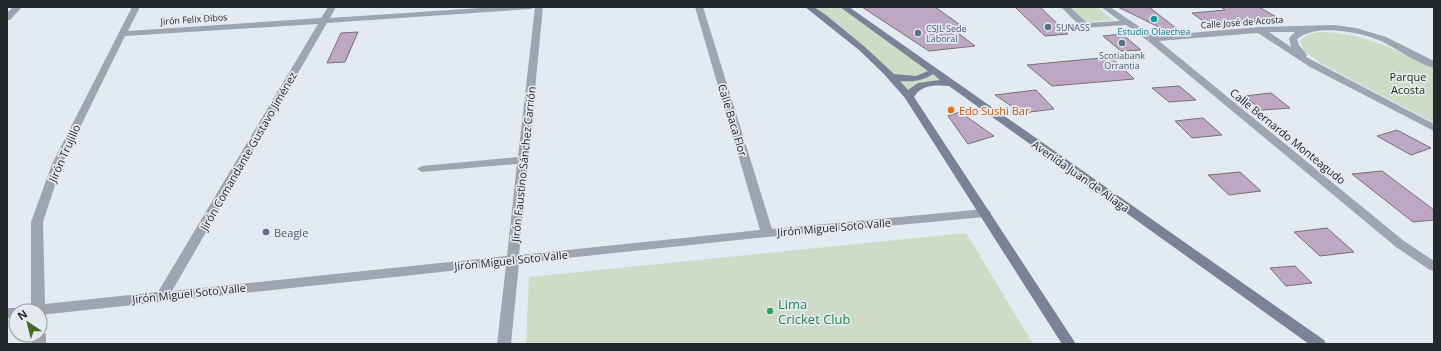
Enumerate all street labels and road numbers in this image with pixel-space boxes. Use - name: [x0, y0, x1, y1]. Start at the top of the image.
- street label: Jirón Felix Dibos: [159, 10, 228, 28]
- street label: Calle José de Acosta: [1200, 13, 1284, 31]
- street label: Jirón Comandante Gustavo Jiménez: [196, 69, 300, 234]
- street label: Calle Baca Flor: [715, 82, 751, 158]
- street label: Jirón Faustino Sánchez Carrión: [507, 85, 539, 244]
- street label: Calle Bernardo Monteagudo: [1227, 85, 1349, 188]
- street label: Jirón Trujillo: [44, 122, 84, 185]
- street label: Avenida Juan de Aliaga: [1029, 137, 1133, 215]
- street label: Jirón Miguel Soto Valle: [776, 215, 891, 240]
- street label: Jirón Miguel Soto Valle: [452, 247, 569, 274]
- street label: Jirón Miguel Soto Valle: [130, 280, 247, 307]

